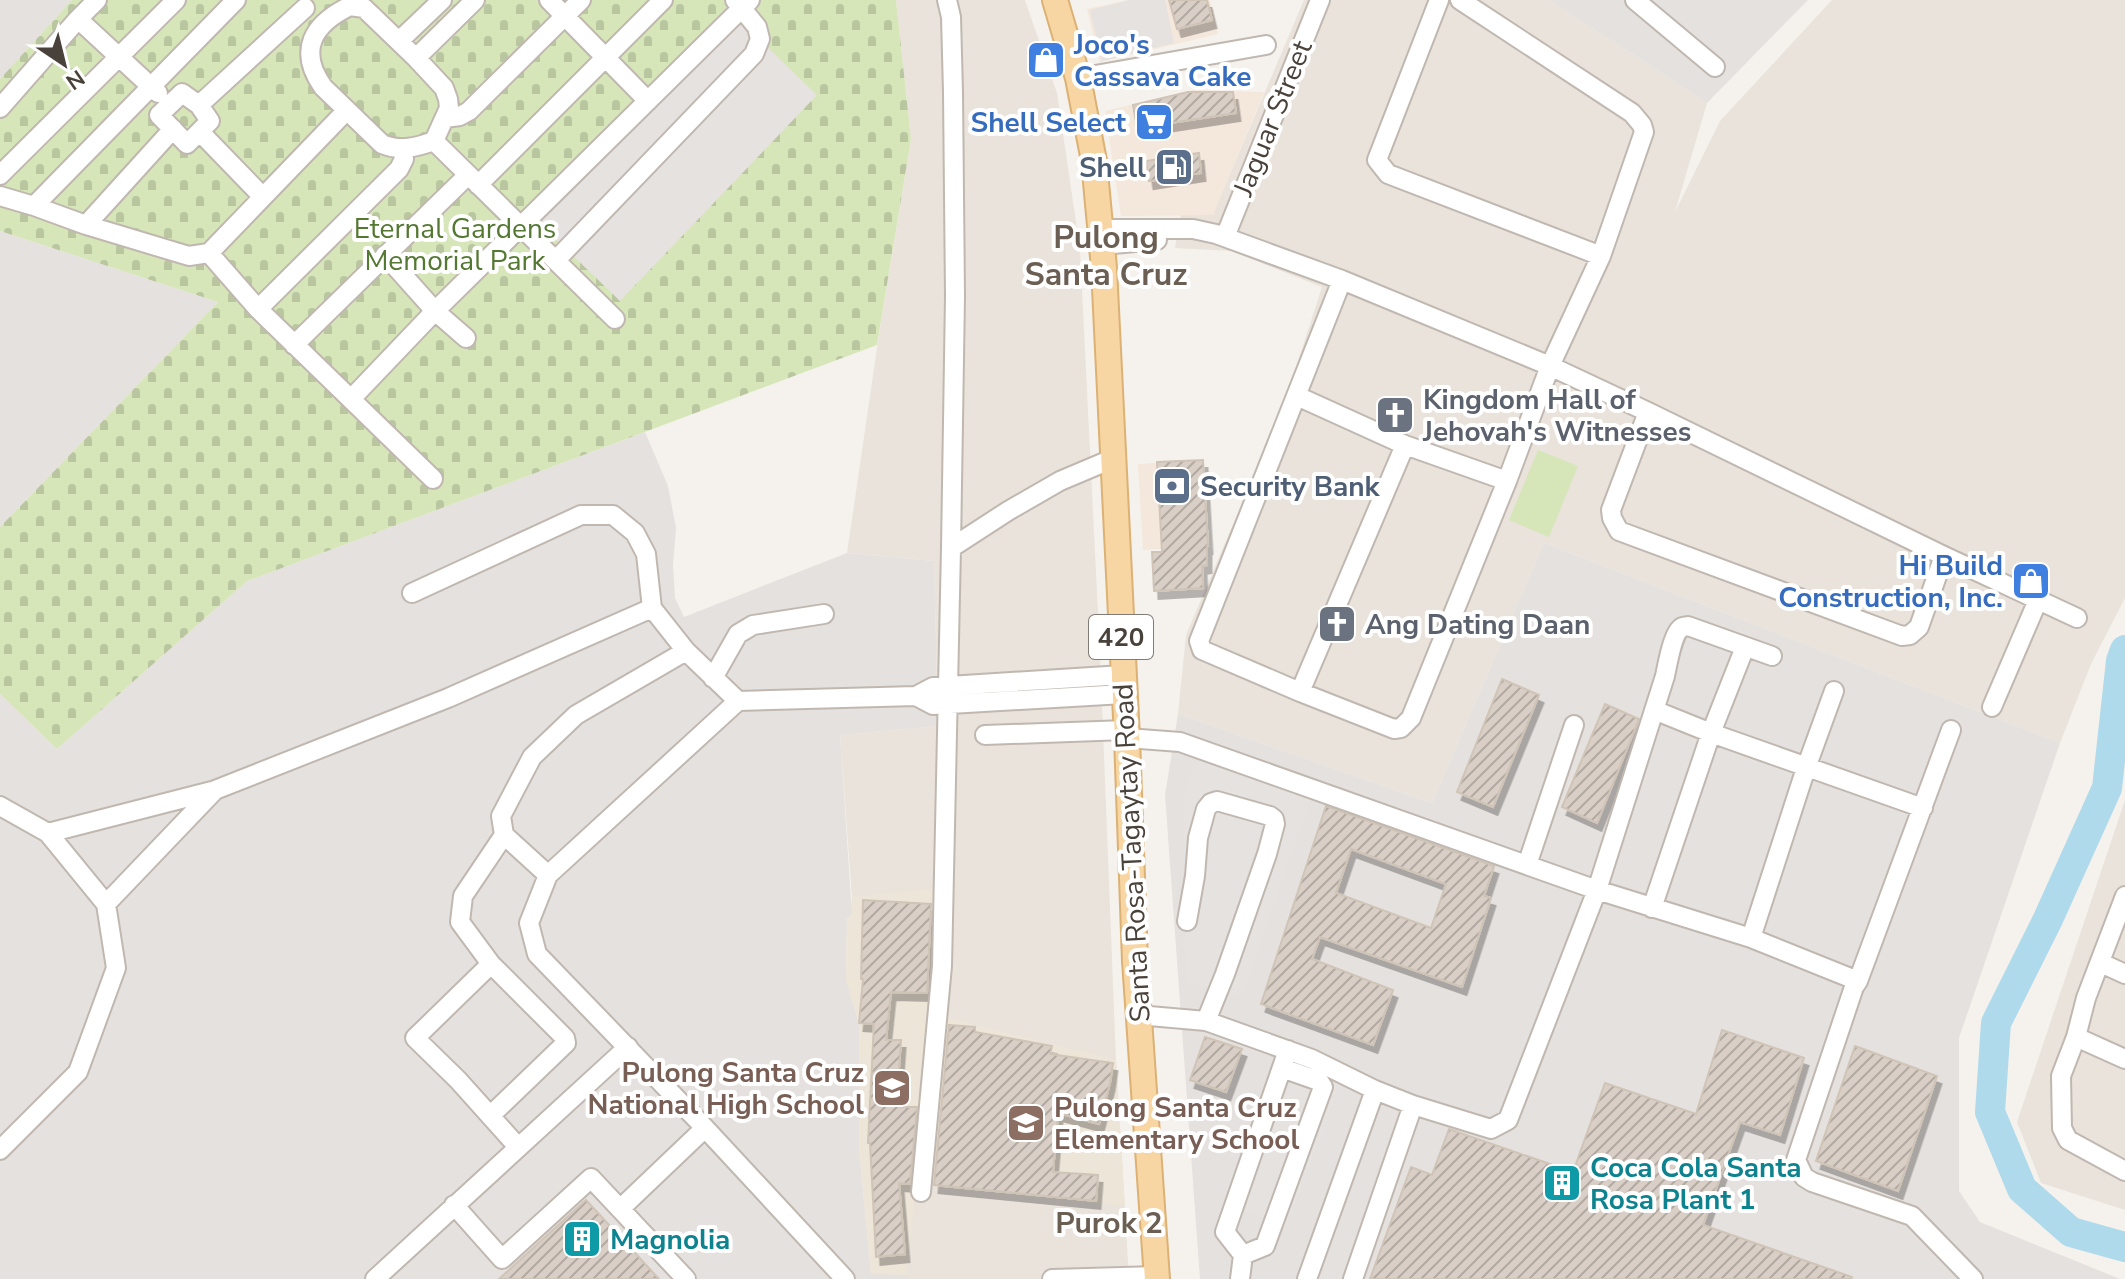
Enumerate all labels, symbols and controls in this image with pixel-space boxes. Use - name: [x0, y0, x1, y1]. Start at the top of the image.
- north arrow: [24, 24, 104, 104]
- place label: Joco's Cassava Cake: [1073, 26, 1251, 96]
- street label: Jaguar Street: [1224, 35, 1321, 203]
- shop icon: Joco's Cassava Cake: [1025, 39, 1067, 81]
- text: N: [60, 63, 90, 97]
- supermarket icon: Shell Select: [1133, 101, 1175, 143]
- place label: Shell Select: [971, 104, 1126, 142]
- fuel station icon: Shell: [1153, 146, 1195, 188]
- place label: Shell: [1079, 149, 1146, 187]
- park label: Eternal Gardens Memorial Park: [354, 210, 556, 280]
- district label: Pulong Santa Cruz: [1025, 216, 1187, 296]
- place label: Kingdom Hall of Jehovah's Witnesses: [1422, 381, 1691, 451]
- church icon: Kingdom Hall of Jehovah's Witnesses: [1374, 394, 1416, 436]
- bank icon: Security Bank: [1151, 465, 1193, 507]
- place label: Security Bank: [1200, 468, 1381, 506]
- place label: Hi Build Construction, Inc.: [1778, 547, 2003, 617]
- shop icon: Hi Build Construction, Inc.: [2010, 560, 2052, 602]
- church icon: Ang Dating Daan: [1316, 603, 1358, 645]
- place label: Ang Dating Daan: [1365, 606, 1590, 644]
- road number: 420: [1089, 615, 1153, 659]
- street label: Santa Rosa-Tagaytay Road: [1104, 683, 1160, 1023]
- place label: Pulong Santa Cruz National High School: [587, 1054, 864, 1124]
- school or university icon: Pulong Santa Cruz National High School: [871, 1067, 913, 1109]
- place label: Pulong Santa Cruz Elementary School: [1054, 1089, 1299, 1159]
- school or university icon: Pulong Santa Cruz Elementary School: [1005, 1102, 1047, 1144]
- place label: Coca Cola Santa Rosa Plant 1: [1590, 1149, 1802, 1219]
- building icon: Coca Cola Santa Rosa Plant 1: [1541, 1162, 1583, 1204]
- district label: Purok 2: [1055, 1203, 1163, 1244]
- building icon: Magnolia: [561, 1218, 603, 1260]
- place label: Magnolia: [610, 1221, 730, 1259]

